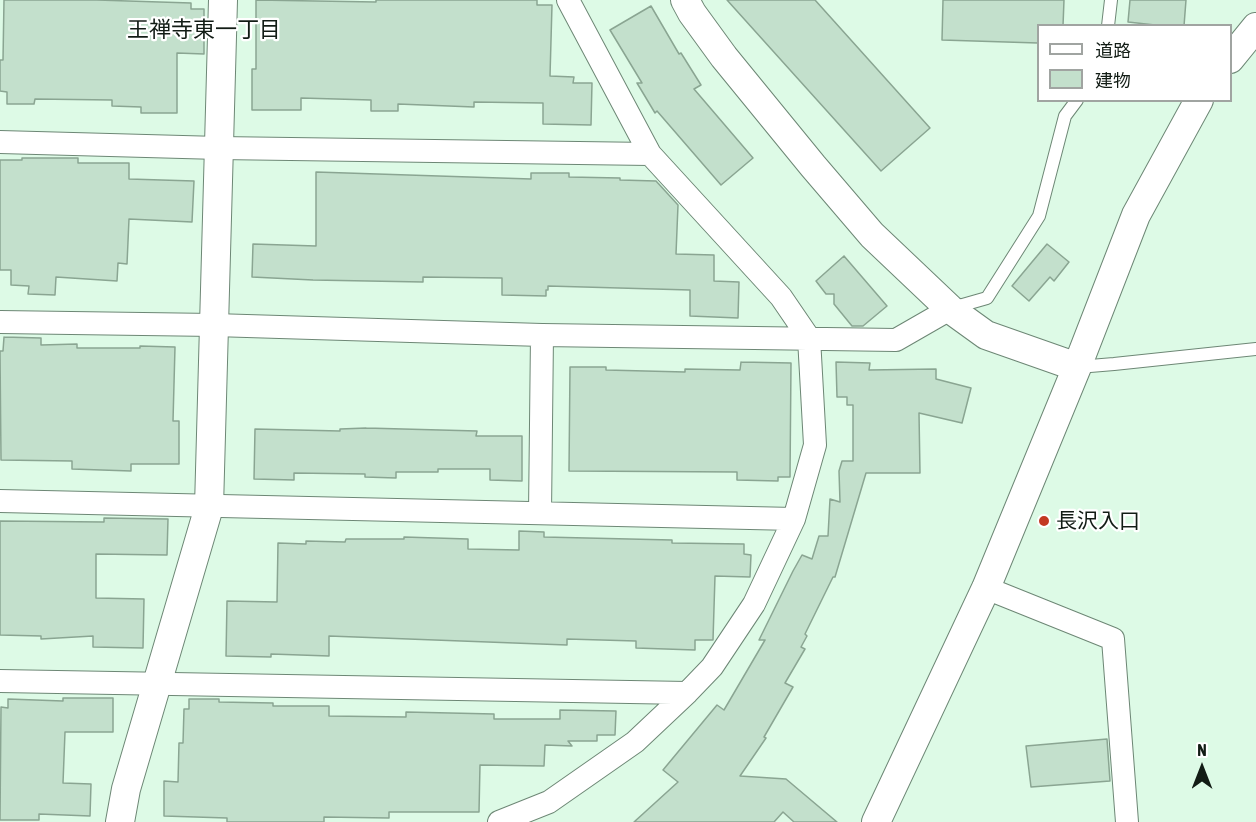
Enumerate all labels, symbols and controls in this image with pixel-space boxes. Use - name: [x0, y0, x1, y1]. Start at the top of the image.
- district label: 王禅寺東一丁目: [127, 17, 281, 43]
- legend: [1037, 24, 1232, 102]
- text: 道路: [1095, 40, 1131, 61]
- text: 建物: [1095, 70, 1131, 91]
- place label: 長沢入口: [1056, 508, 1140, 534]
- marker: 長沢入口: [1037, 514, 1051, 528]
- north arrow: [1172, 738, 1232, 798]
- text: N: [1197, 741, 1207, 759]

